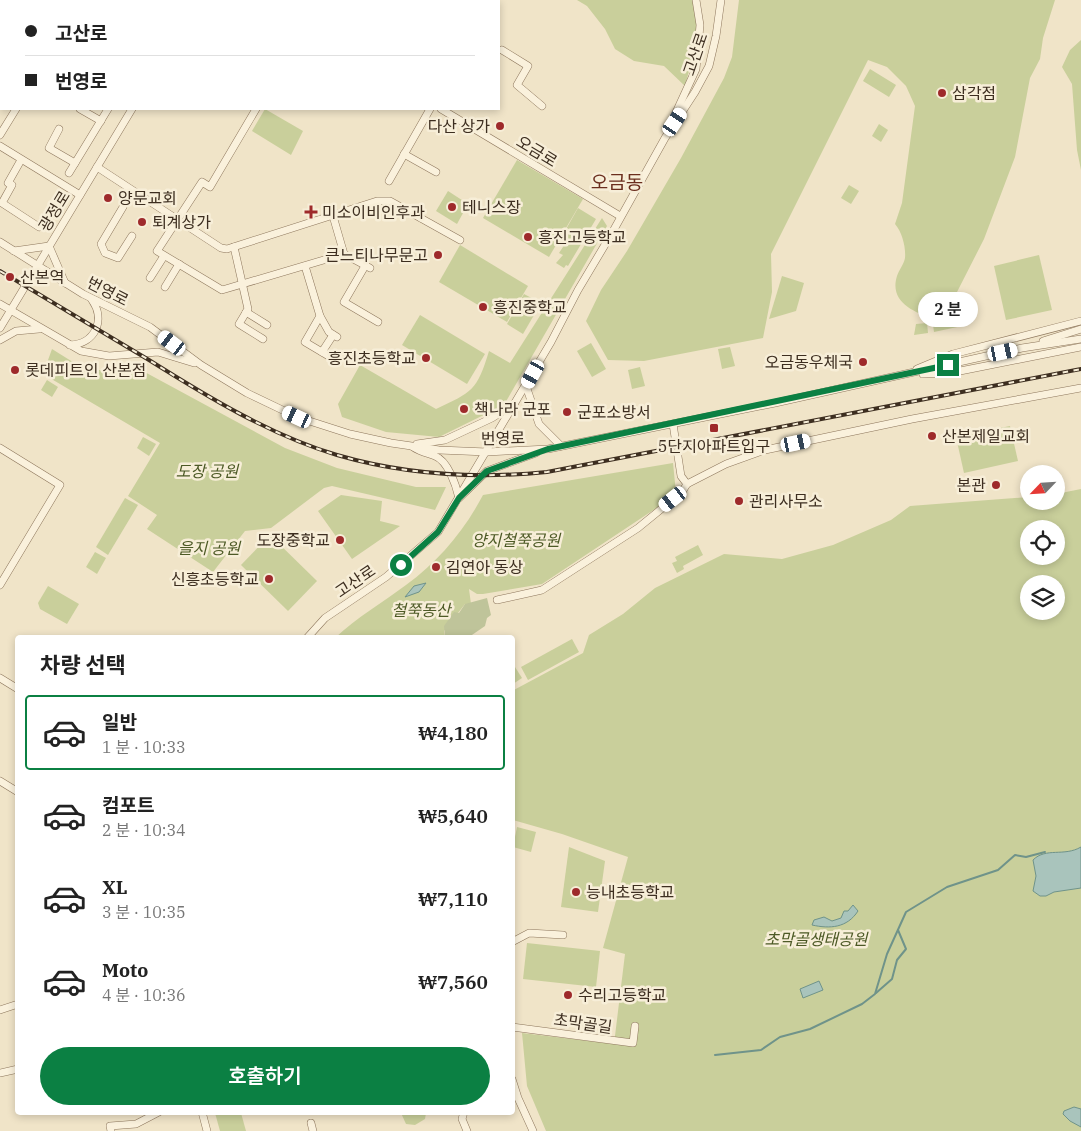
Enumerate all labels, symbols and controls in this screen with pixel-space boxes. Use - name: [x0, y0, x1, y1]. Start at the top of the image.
- text: 고산로: [55, 21, 107, 45]
- street label: 고산로: [678, 30, 712, 78]
- text: 번영로: [55, 69, 107, 93]
- place label: 삼각점: [952, 83, 996, 103]
- marker: 삼각점: [936, 87, 948, 99]
- car: [660, 105, 689, 139]
- place label: 다산 상가: [427, 116, 490, 136]
- marker: 다산 상가: [494, 120, 506, 132]
- street label: 오금로: [513, 131, 561, 171]
- district label: 오금동: [591, 170, 643, 194]
- street label: 광정로: [34, 187, 74, 235]
- place label: 양문교회: [118, 188, 177, 208]
- marker: 양문교회: [102, 192, 114, 204]
- place label: 테니스장: [462, 197, 521, 217]
- marker: 테니스장: [446, 201, 458, 213]
- place label: 미소이비인후과: [322, 202, 425, 222]
- marker: 미소이비인후과: [304, 205, 318, 219]
- place label: 퇴계상가: [152, 212, 211, 232]
- marker: 퇴계상가: [136, 216, 148, 228]
- place label: 흥진고등학교: [538, 227, 626, 247]
- marker: 흥진고등학교: [522, 231, 534, 243]
- place label: 큰느티나무문고: [325, 245, 428, 265]
- marker: 큰느티나무문고: [432, 249, 444, 261]
- place label: 산본역: [20, 267, 64, 287]
- marker: 산본역: [4, 271, 16, 283]
- street label: 번영로: [84, 272, 132, 310]
- callout: 2 분: [918, 292, 978, 328]
- place label: 흥진중학교: [493, 297, 567, 317]
- text: 2 분: [934, 299, 962, 319]
- marker: 흥진중학교: [477, 301, 489, 313]
- car: [155, 328, 188, 358]
- car: [986, 342, 1019, 362]
- place label: 흥진초등학교: [328, 348, 416, 368]
- marker: 흥진초등학교: [420, 352, 432, 364]
- place label: 오금동우체국: [765, 352, 853, 372]
- route end: [937, 354, 959, 376]
- marker: 오금동우체국: [857, 356, 869, 368]
- car: [519, 357, 546, 391]
- place label: 롯데피트인 산본점: [25, 360, 146, 380]
- marker: 롯데피트인 산본점: [9, 364, 21, 376]
- place label: 책나라 군포: [474, 399, 551, 419]
- place label: 군포소방서: [577, 402, 651, 422]
- marker: 책나라 군포: [458, 403, 470, 415]
- car: [280, 404, 313, 430]
- marker: 군포소방서: [561, 406, 573, 418]
- marker: 5단지아파트입구: [708, 422, 720, 434]
- place label: 산본제일교회: [942, 426, 1030, 446]
- street label: 번영로: [481, 428, 526, 448]
- marker: 산본제일교회: [926, 430, 938, 442]
- car: [779, 433, 812, 453]
- place label: 5단지아파트입구: [658, 436, 770, 456]
- park label: 도장 공원: [176, 461, 239, 481]
- north arrow: [1020, 465, 1065, 510]
- map controls: [1020, 465, 1065, 620]
- place label: 본관: [957, 475, 986, 495]
- marker: 본관: [990, 479, 1002, 491]
- car: [656, 484, 689, 514]
- place label: 관리사무소: [749, 491, 823, 511]
- marker: 관리사무소: [733, 495, 745, 507]
- button: locate: [1020, 520, 1065, 565]
- place label: 도장중학교: [256, 530, 330, 550]
- park label: 양지철쭉공원: [472, 530, 561, 550]
- marker: 도장중학교: [334, 534, 346, 546]
- park label: 을지 공원: [178, 538, 241, 558]
- route start: [390, 554, 412, 576]
- place label: 김연아 동상: [446, 557, 524, 577]
- street label: 고산로: [331, 560, 379, 602]
- marker: 김연아 동상: [430, 561, 442, 573]
- place label: 신흥초등학교: [171, 569, 259, 589]
- marker: 신흥초등학교: [263, 573, 275, 585]
- button: layers: [1020, 575, 1065, 620]
- park label: 철쭉동산: [392, 600, 453, 620]
- text: 차량 선택: [40, 650, 126, 679]
- icon: car: [42, 710, 87, 755]
- text: 일반: [102, 710, 137, 734]
- text: ₩4,180: [418, 721, 488, 745]
- text: 1 분 · 10:33: [102, 737, 186, 757]
- icon: car: [42, 793, 87, 838]
- text: 컴포트: [102, 793, 154, 817]
- text: ₩5,640: [418, 804, 488, 828]
- text: 2 분 · 10:34: [102, 820, 186, 840]
- text: XL: [102, 875, 128, 899]
- icon: car: [42, 876, 87, 921]
- place label: 능내초등학교: [586, 882, 674, 902]
- marker: 능내초등학교: [570, 886, 582, 898]
- text: ₩7,110: [418, 887, 488, 911]
- text: 3 분 · 10:35: [102, 902, 186, 922]
- park label: 초막골생태공원: [764, 929, 869, 949]
- text: Moto: [102, 958, 148, 982]
- icon: car: [42, 959, 87, 1004]
- text: ₩7,560: [418, 970, 488, 994]
- text: 4 분 · 10:36: [102, 985, 186, 1005]
- place label: 수리고등학교: [578, 985, 666, 1005]
- marker: 수리고등학교: [562, 989, 574, 1001]
- street label: 초막골길: [552, 1009, 614, 1037]
- button: 호출하기: [40, 1047, 490, 1105]

